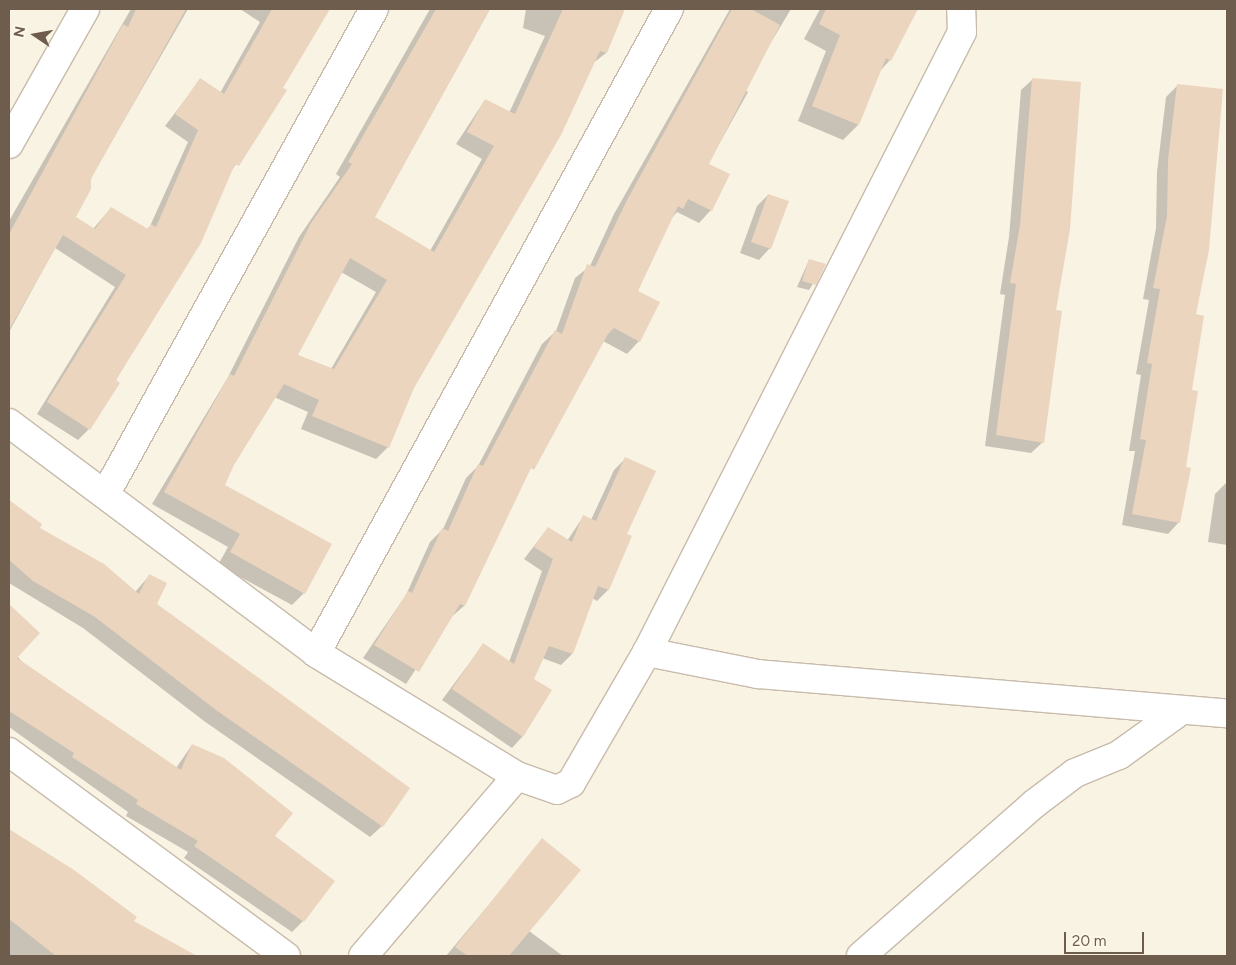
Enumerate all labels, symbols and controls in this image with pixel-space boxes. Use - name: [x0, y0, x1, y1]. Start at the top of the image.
- north arrow: [10, 10, 60, 60]
- text: N: [10, 25, 29, 39]
- scale bar: [1066, 922, 1146, 954]
- text: 20 m: [1072, 932, 1106, 950]

